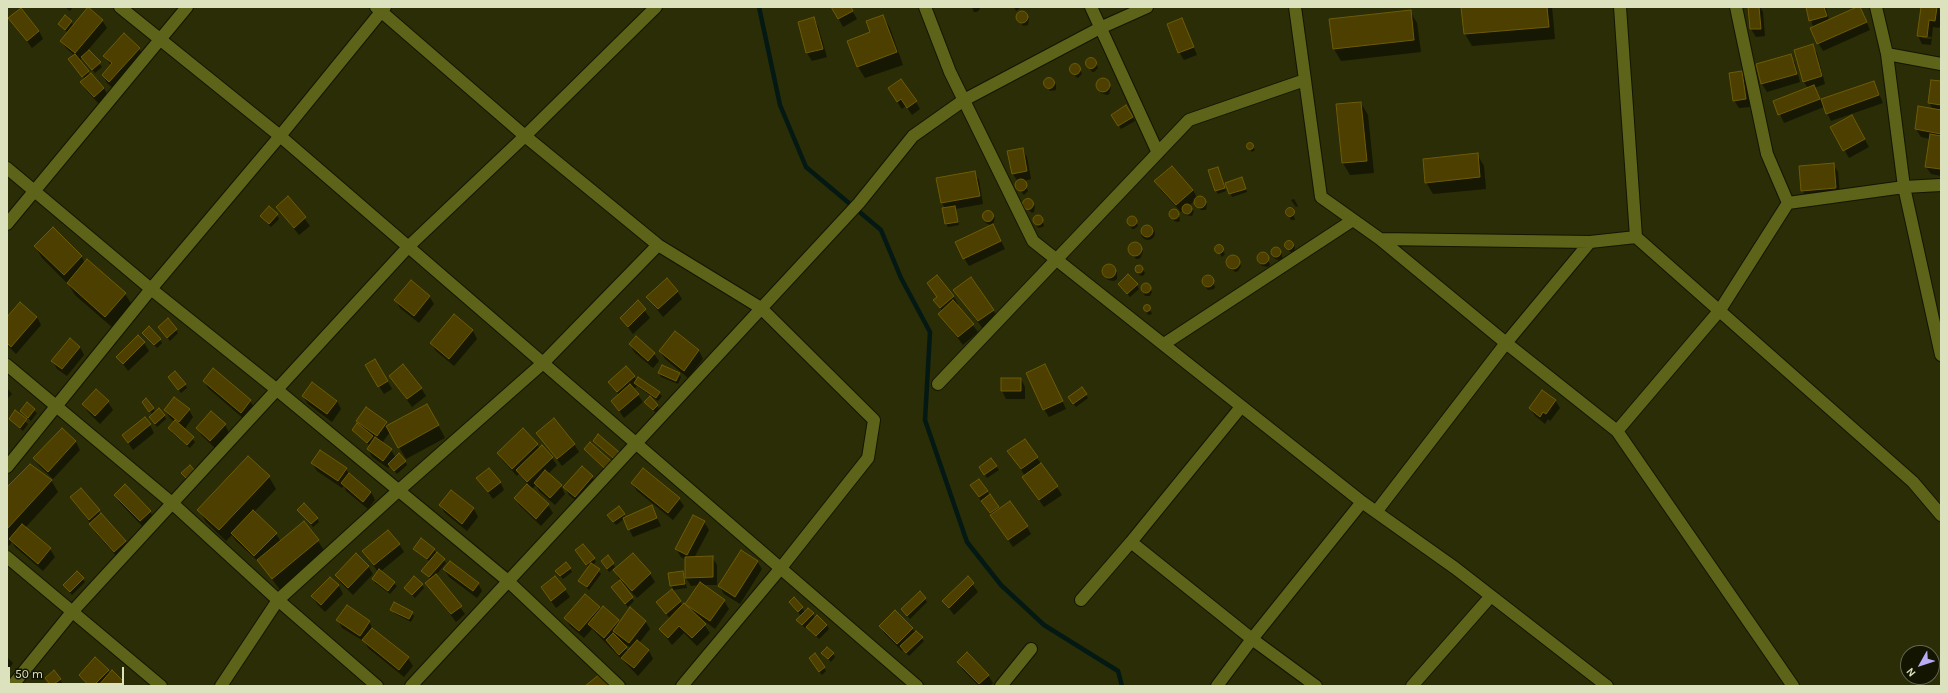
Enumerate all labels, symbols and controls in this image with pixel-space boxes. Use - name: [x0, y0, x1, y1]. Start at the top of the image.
- north arrow: [1900, 645, 1940, 685]
- scale bar: [10, 659, 126, 685]
- text: N: [1904, 665, 1919, 679]
- text: 50 m: [15, 667, 43, 681]

